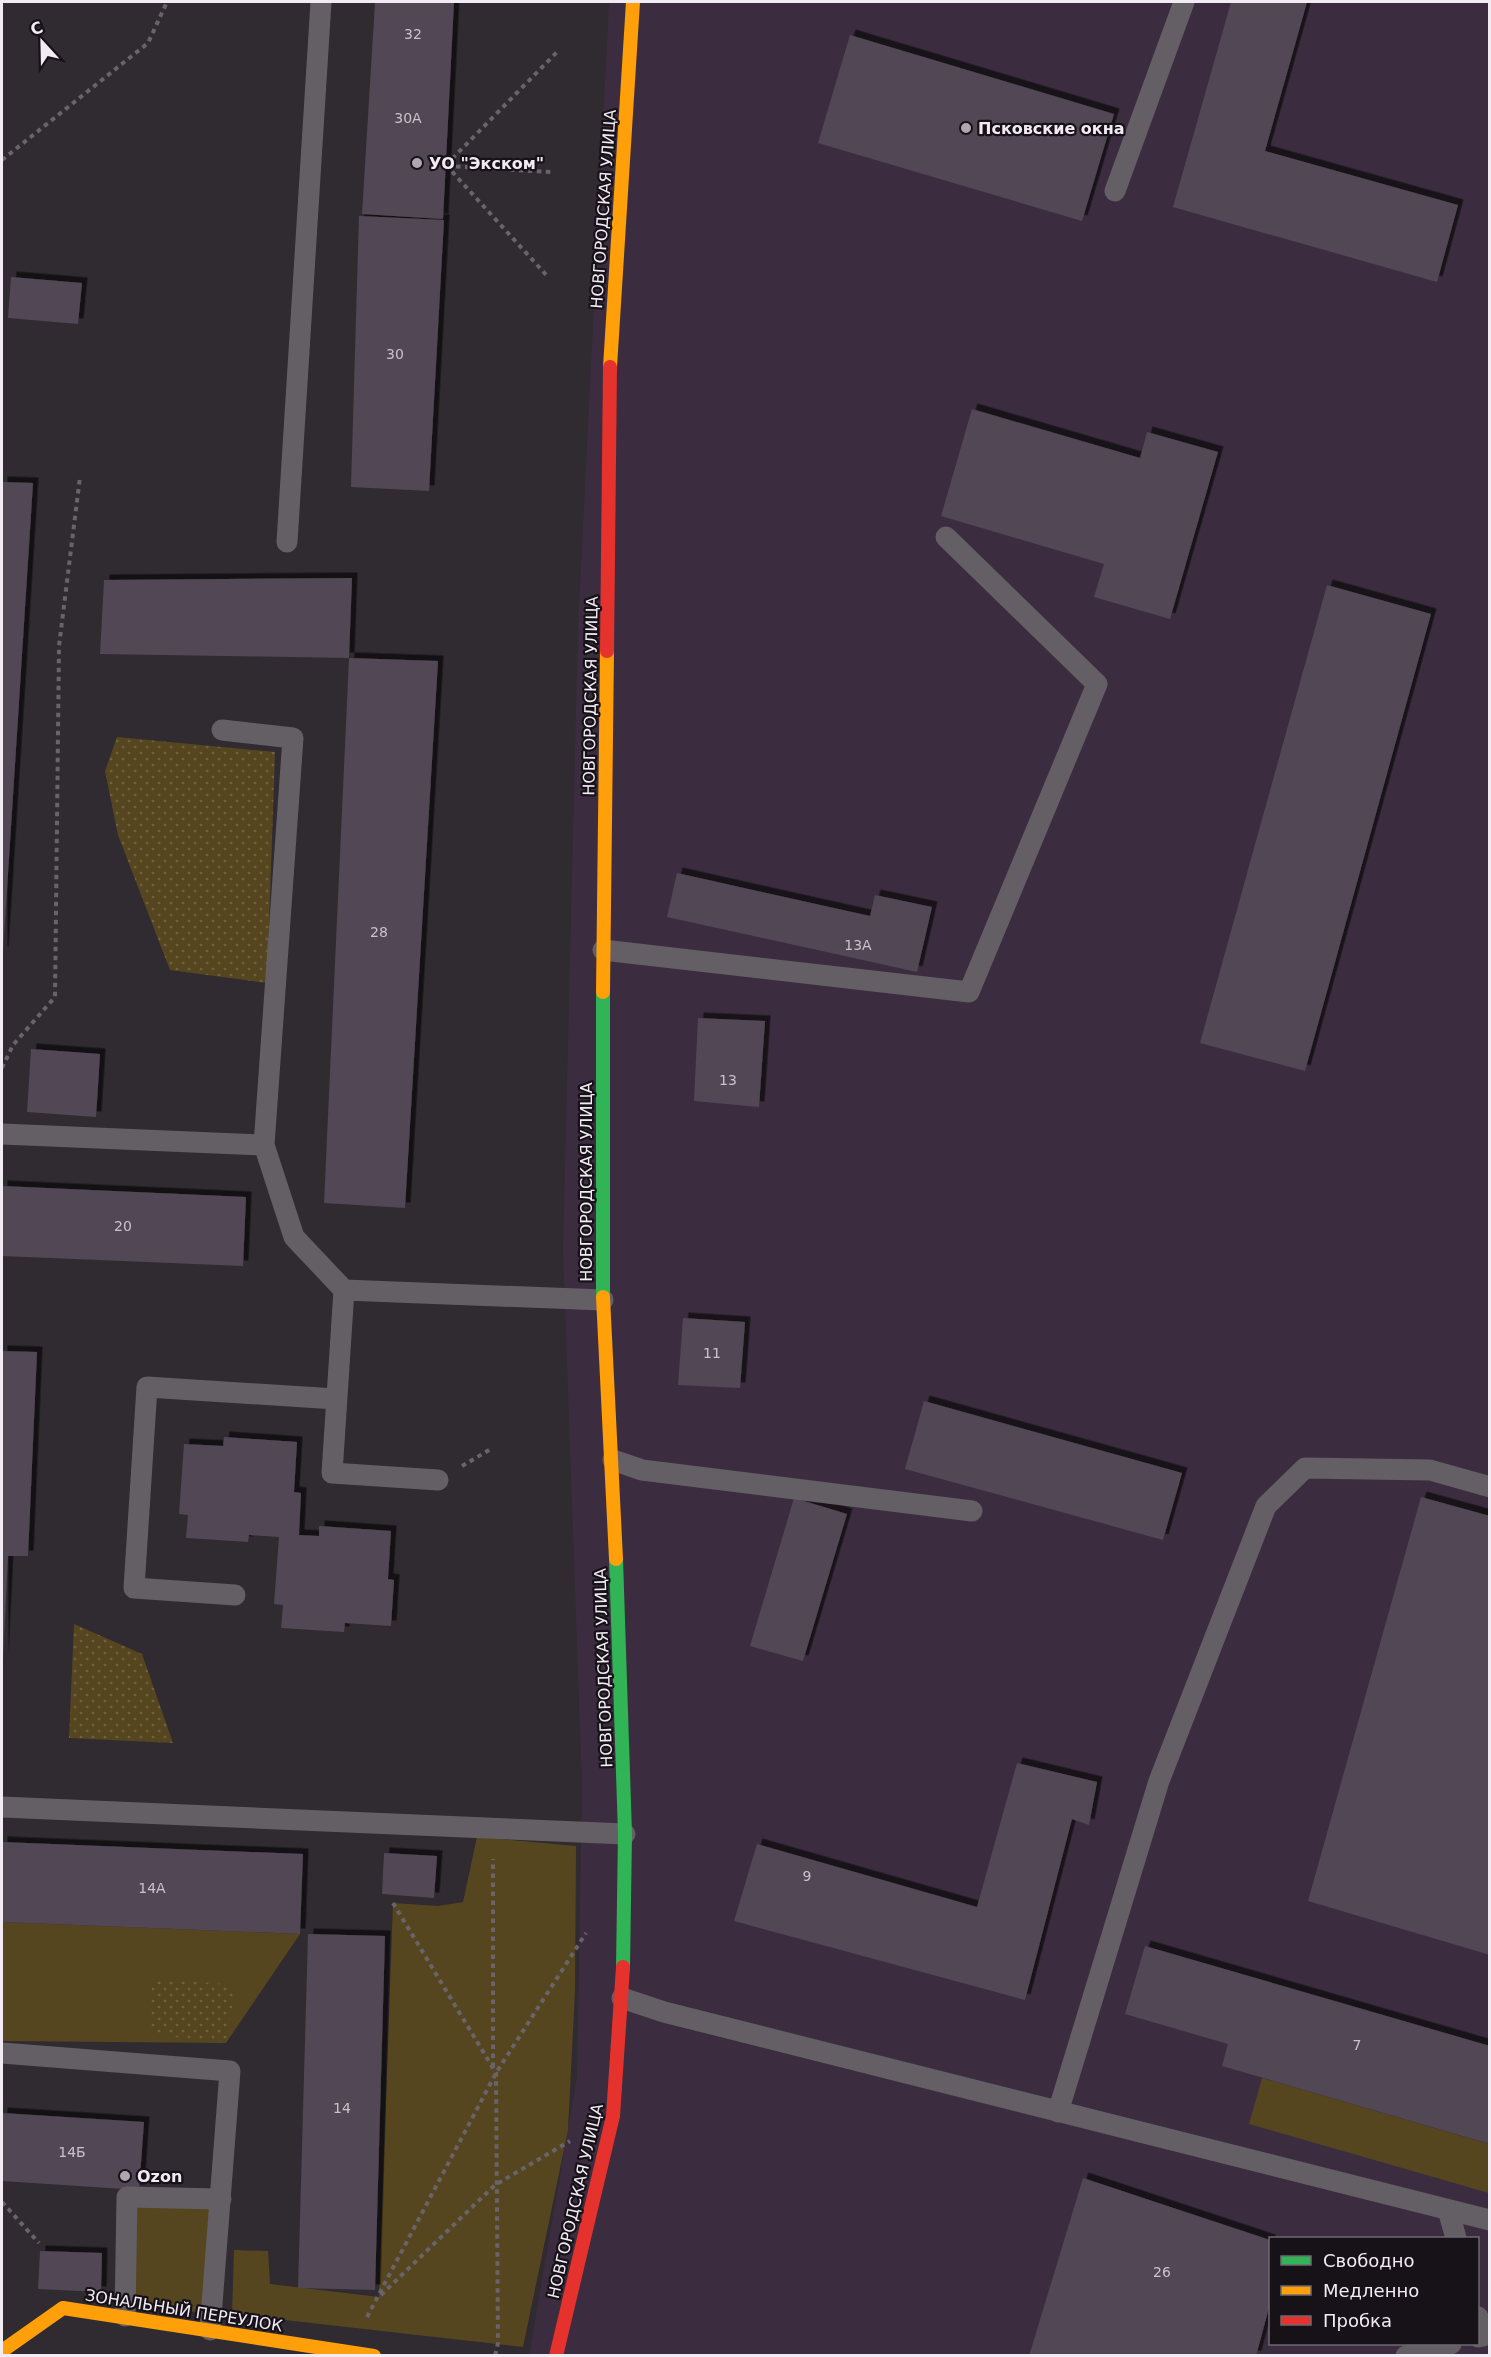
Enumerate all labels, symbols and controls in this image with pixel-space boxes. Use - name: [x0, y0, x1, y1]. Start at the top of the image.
- north arrow: [12, 12, 72, 72]
- text: С: [28, 18, 46, 40]
- house number: 32: [404, 26, 422, 42]
- street label: НОВГОРОДСКАЯ УЛИЦА: [587, 109, 620, 309]
- house number: 30А: [394, 110, 422, 126]
- place label: Псковские окна: [978, 119, 1125, 138]
- marker: Псковские окна: [959, 121, 973, 135]
- place label: УО "Экском": [429, 154, 544, 173]
- marker: УО "Экском": [410, 156, 424, 170]
- house number: 30: [386, 346, 404, 362]
- street label: НОВГОРОДСКАЯ УЛИЦА: [579, 596, 602, 796]
- house number: 28: [370, 924, 388, 940]
- house number: 13А: [844, 937, 872, 953]
- house number: 13: [719, 1072, 737, 1088]
- street label: НОВГОРОДСКАЯ УЛИЦА: [577, 1082, 596, 1282]
- house number: 20: [114, 1218, 132, 1234]
- house number: 11: [703, 1345, 721, 1361]
- street label: НОВГОРОДСКАЯ УЛИЦА: [591, 1568, 616, 1768]
- house number: 9: [803, 1868, 811, 1884]
- house number: 14А: [138, 1880, 166, 1896]
- house number: 7: [1353, 2037, 1361, 2053]
- house number: 14: [333, 2100, 351, 2116]
- street label: НОВГОРОДСКАЯ УЛИЦА: [544, 2102, 607, 2300]
- house number: 14Б: [58, 2144, 86, 2160]
- place label: Ozon: [137, 2167, 182, 2186]
- marker: Ozon: [118, 2169, 132, 2183]
- legend: [1269, 2237, 1479, 2345]
- text: Свободно: [1323, 2250, 1415, 2271]
- house number: 26: [1153, 2264, 1171, 2280]
- text: Медленно: [1323, 2280, 1419, 2301]
- street label: ЗОНАЛЬНЫЙ ПЕРЕУЛОК: [84, 2285, 285, 2336]
- text: Пробка: [1323, 2310, 1392, 2331]

